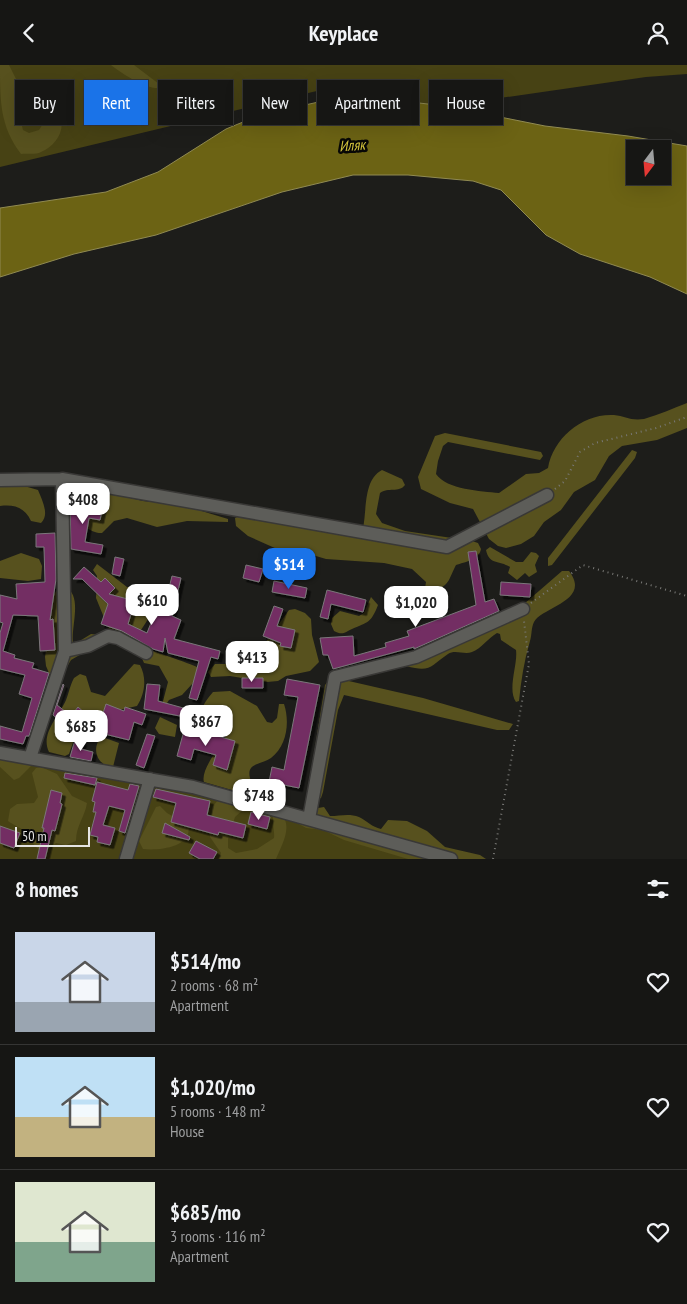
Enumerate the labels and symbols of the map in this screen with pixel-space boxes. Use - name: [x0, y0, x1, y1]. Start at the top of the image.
- water label: Иляк: [338, 134, 368, 155]
- north arrow: [626, 140, 671, 185]
- pin: $408: [53, 483, 113, 525]
- pin: $514: [259, 547, 319, 590]
- pin: $610: [122, 583, 182, 626]
- pin: $1,020: [375, 585, 457, 628]
- pin: $413: [222, 641, 282, 683]
- pin: $867: [176, 705, 236, 747]
- pin: $685: [51, 709, 111, 752]
- pin: $748: [229, 779, 289, 821]
- scale bar: [15, 824, 90, 847]

